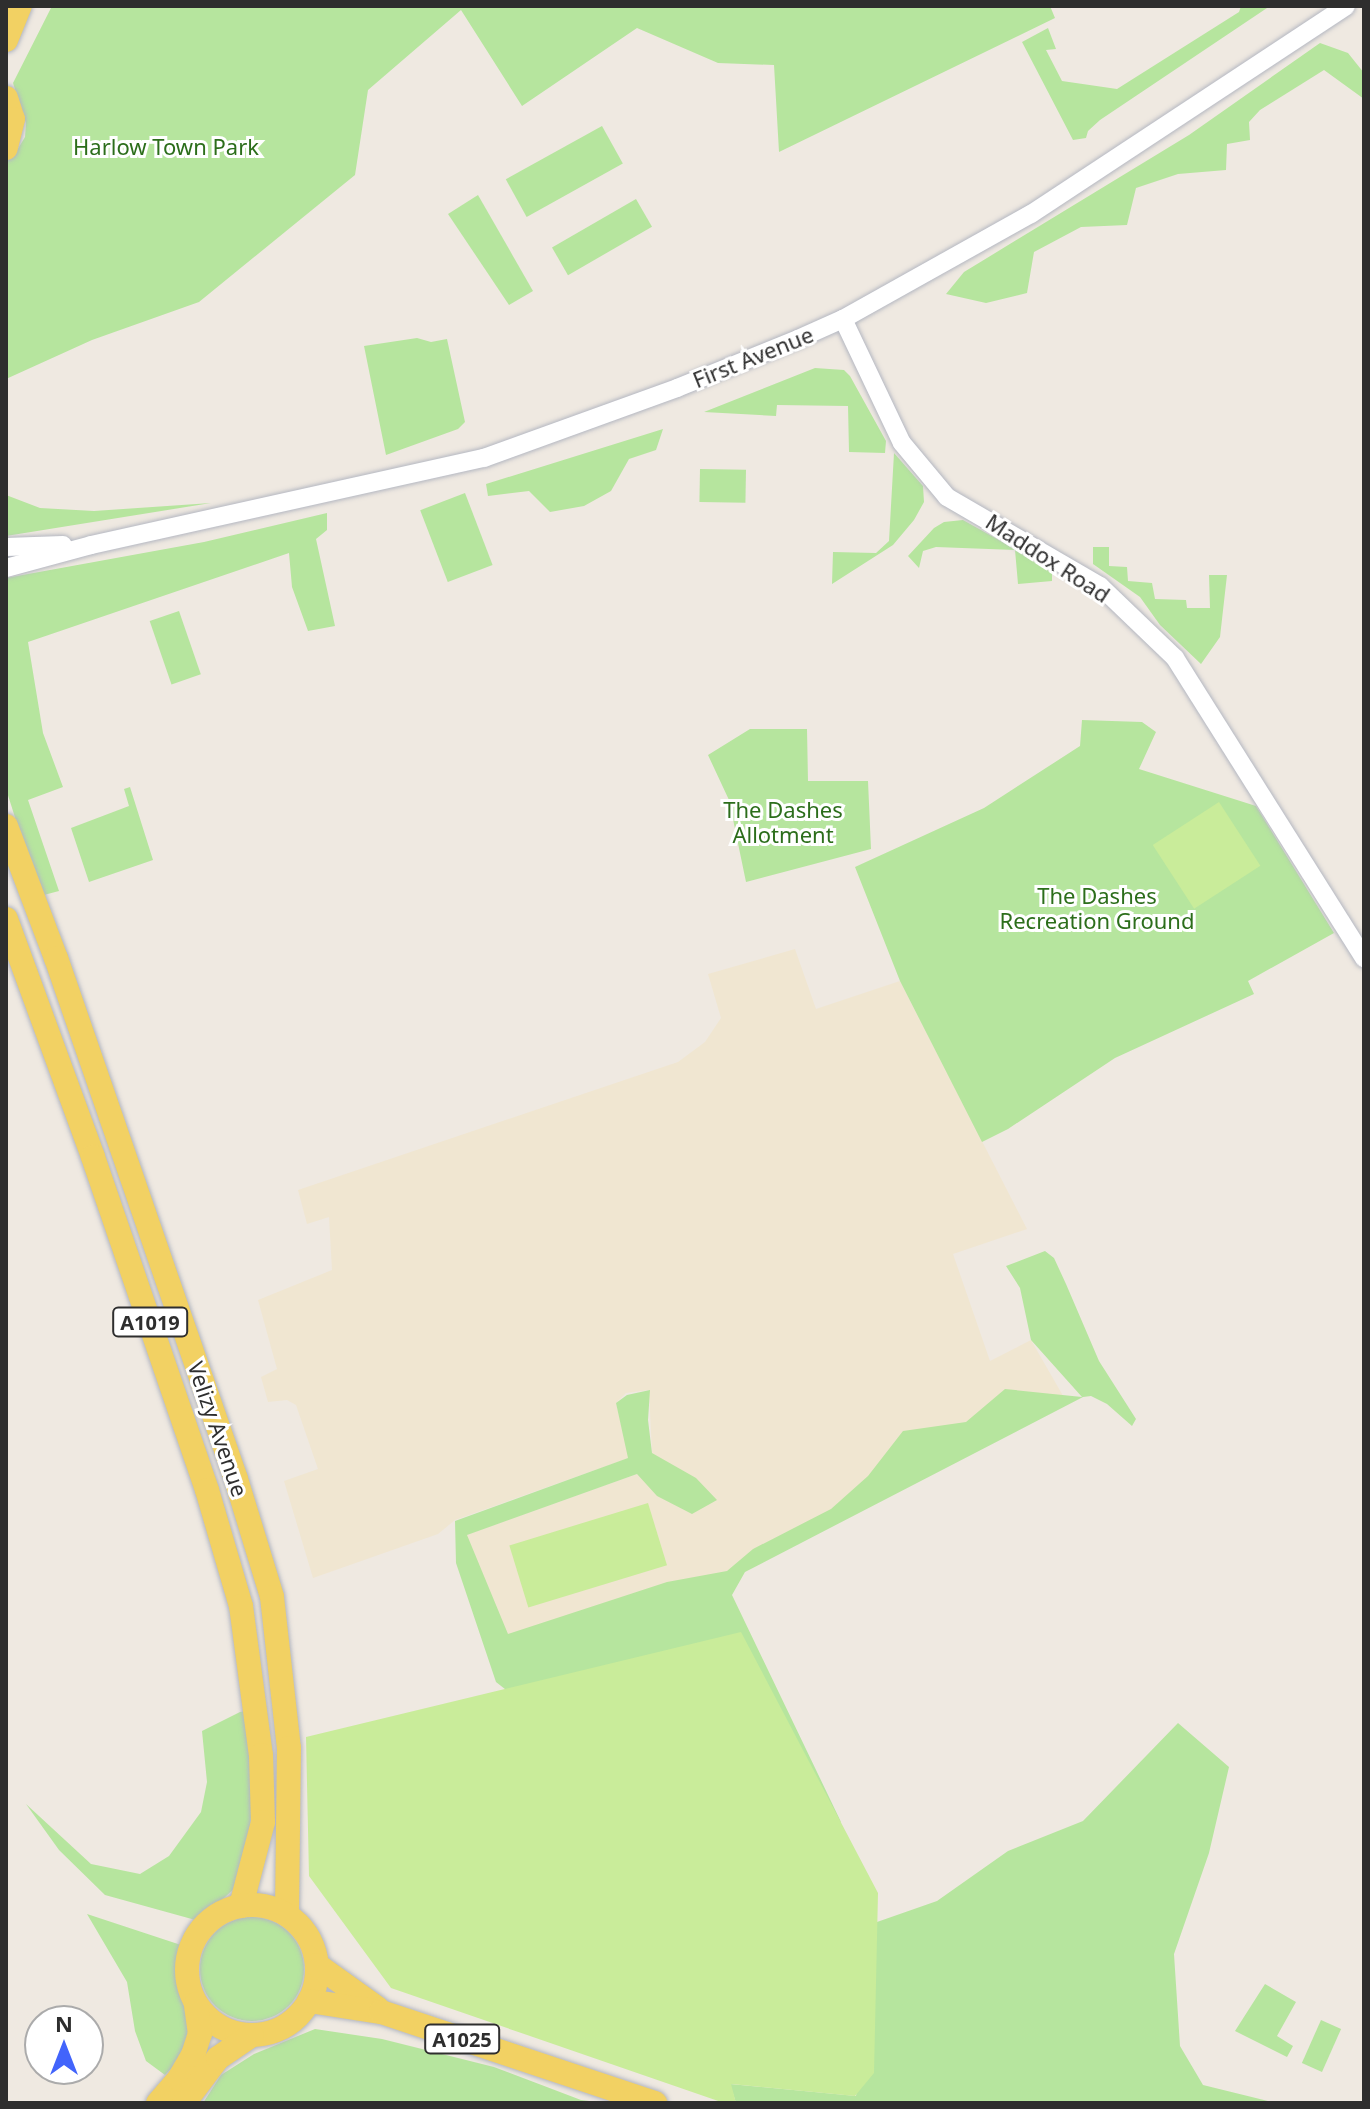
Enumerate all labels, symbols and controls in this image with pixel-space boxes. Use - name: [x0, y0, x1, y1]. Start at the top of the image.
- park label: Harlow Town Park: [73, 134, 259, 160]
- street label: First Avenue: [689, 321, 817, 393]
- street label: Maddox Road: [981, 508, 1115, 608]
- park label: The Dashes Allotment: [723, 796, 843, 848]
- park label: The Dashes Recreation Ground: [1000, 882, 1194, 934]
- road number: A1019: [112, 1306, 188, 1338]
- street label: Velizy Avenue: [183, 1358, 253, 1500]
- north arrow: [24, 2005, 104, 2085]
- text: N: [55, 2008, 73, 2038]
- road number: A1025: [424, 2023, 500, 2055]

